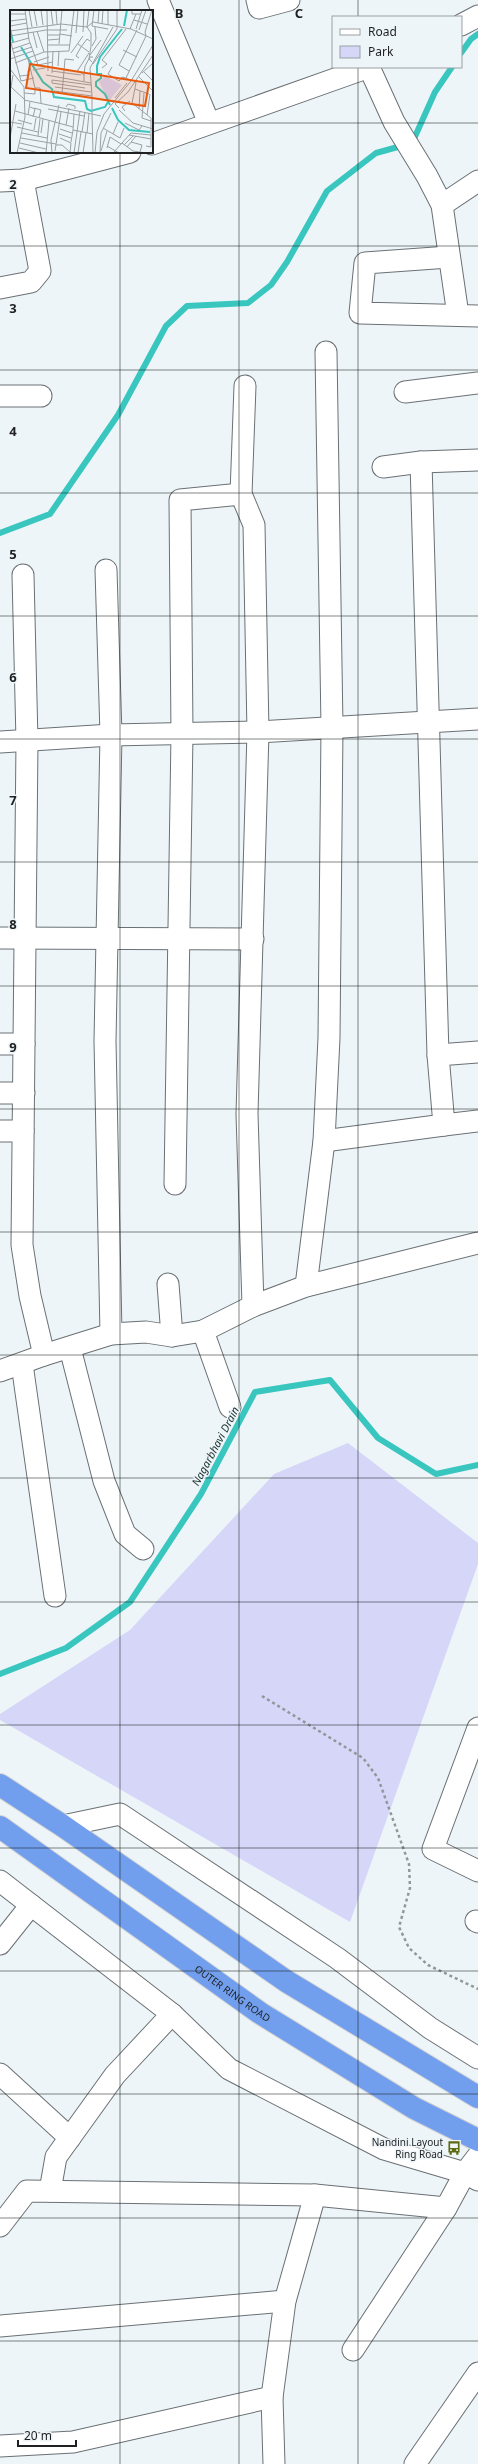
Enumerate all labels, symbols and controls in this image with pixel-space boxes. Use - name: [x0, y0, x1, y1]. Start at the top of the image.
- text: B: [175, 4, 183, 22]
- text: C: [295, 4, 303, 22]
- inset map: [10, 10, 153, 153]
- legend: [332, 16, 462, 68]
- text: Road: [368, 23, 397, 40]
- text: Park: [368, 43, 394, 60]
- text: 2: [9, 175, 17, 193]
- text: 3: [9, 299, 17, 317]
- text: 4: [9, 422, 17, 440]
- text: 5: [9, 545, 17, 563]
- text: 6: [9, 668, 17, 686]
- text: 7: [9, 791, 17, 809]
- text: 8: [9, 915, 17, 933]
- text: 9: [9, 1038, 17, 1056]
- water label: Nagarbhavi Drain: [188, 1404, 242, 1488]
- street label: OUTER RING ROAD: [192, 1962, 273, 2025]
- place label: Nandini Layout Ring Road: [372, 2135, 443, 2161]
- bus stop icon: Nandini Layout Ring Road: [446, 2140, 462, 2156]
- scale bar: [18, 2422, 76, 2448]
- text: 20 m: [24, 2427, 52, 2444]

